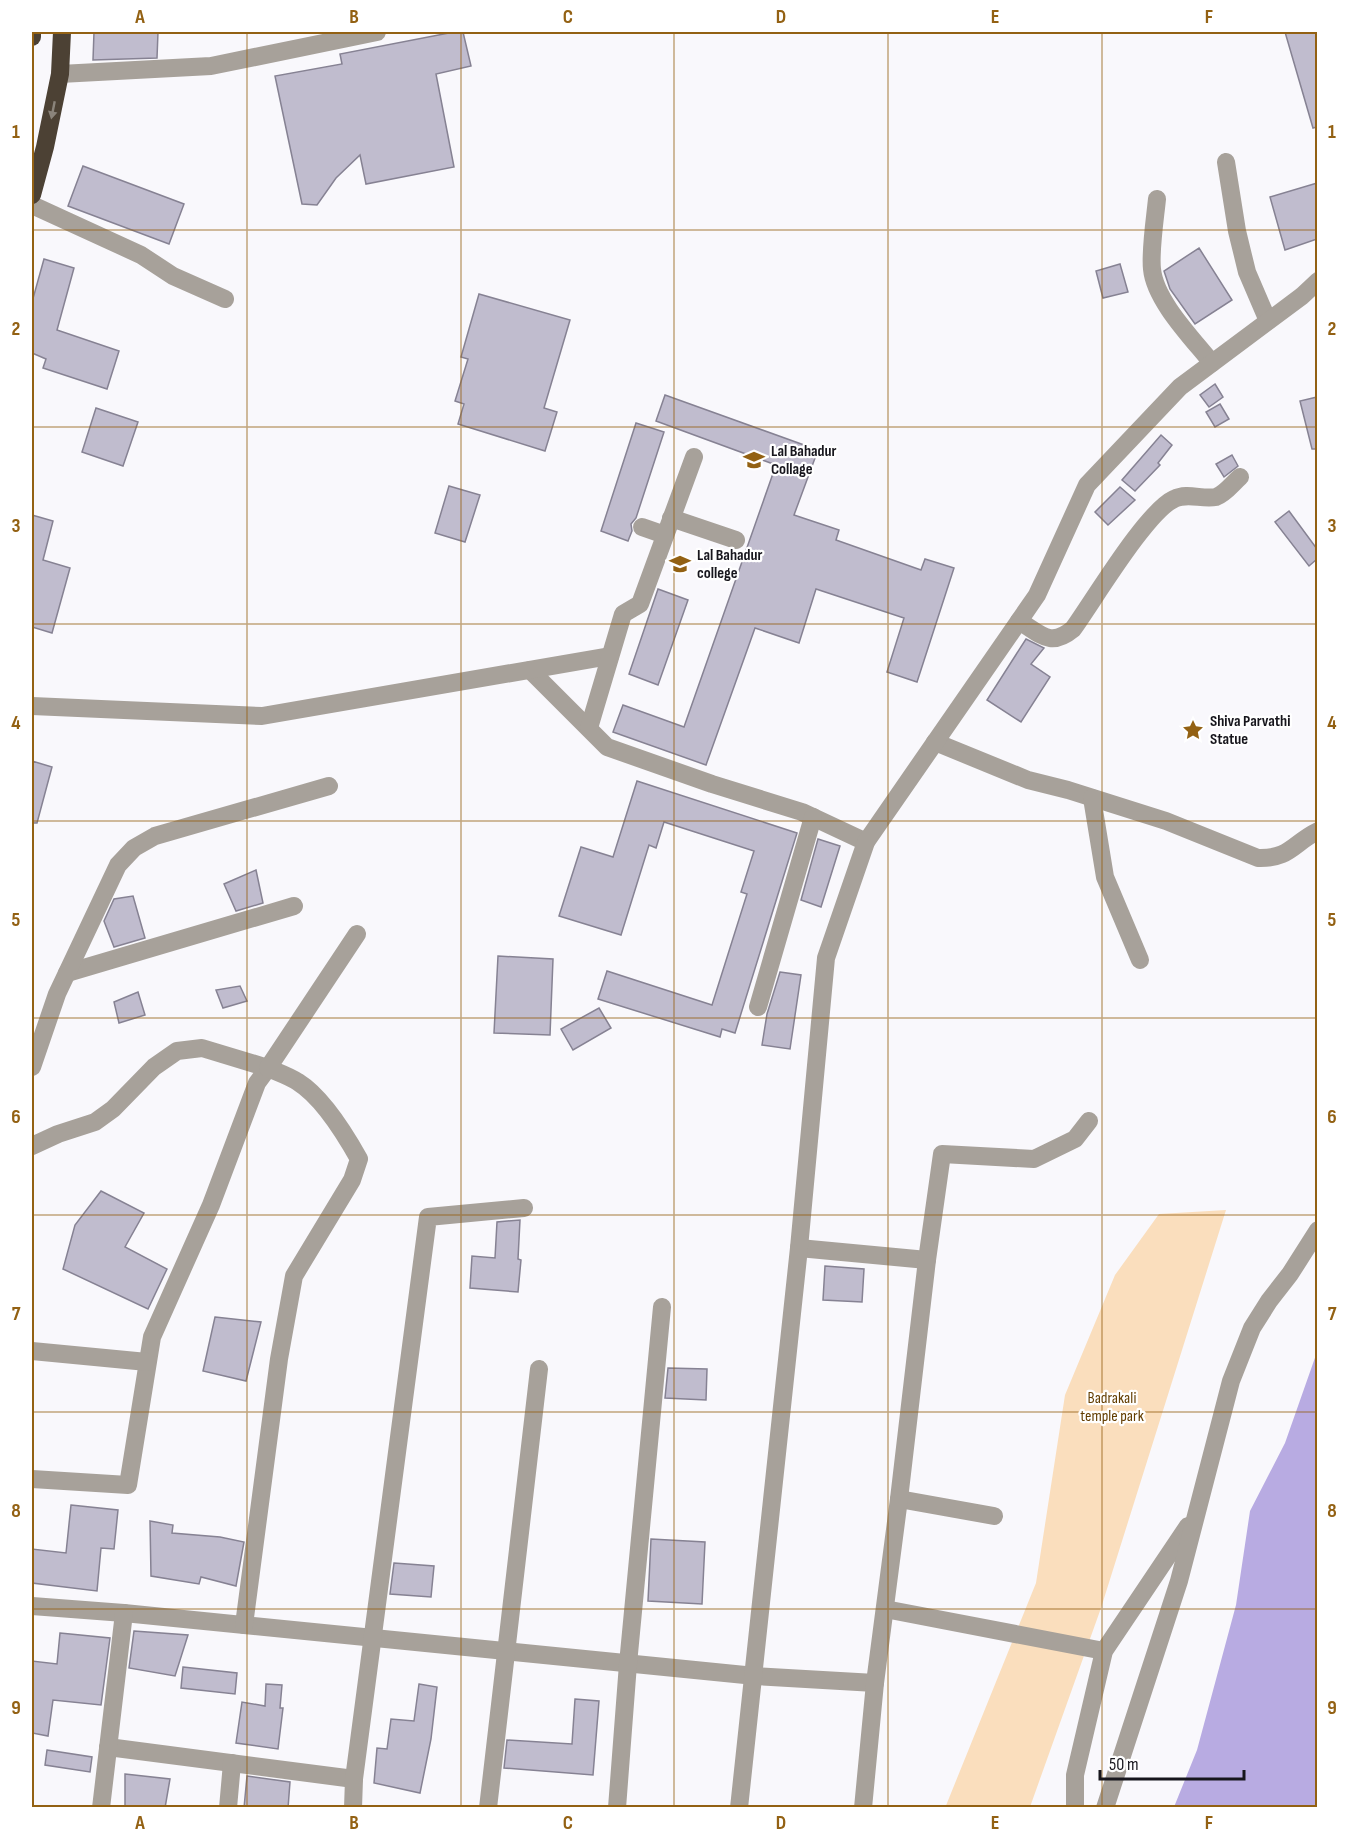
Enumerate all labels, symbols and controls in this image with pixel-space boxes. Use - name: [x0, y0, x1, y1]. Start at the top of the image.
- text: A: [134, 5, 145, 29]
- text: B: [349, 5, 359, 29]
- text: C: [563, 5, 573, 29]
- text: D: [776, 5, 786, 29]
- text: E: [991, 5, 999, 29]
- text: F: [1205, 5, 1213, 29]
- one-way arrow: [48, 101, 57, 120]
- text: 1: [12, 120, 20, 144]
- text: 1: [1328, 120, 1336, 144]
- text: 2: [12, 317, 20, 341]
- text: 2: [1328, 317, 1336, 341]
- place label: Lal Bahadur Collage: [771, 442, 837, 479]
- school or university icon: Lal Bahadur Collage: [742, 448, 766, 472]
- text: 3: [12, 514, 21, 538]
- text: 3: [1328, 514, 1337, 538]
- place label: Lal Bahadur college: [697, 546, 763, 583]
- school or university icon: Lal Bahadur college: [668, 552, 692, 576]
- text: 4: [11, 711, 21, 735]
- text: 4: [1327, 711, 1337, 735]
- place label: Shiva Parvathi Statue: [1210, 712, 1291, 749]
- place icon: Shiva Parvathi Statue: [1181, 718, 1205, 742]
- text: 5: [12, 908, 21, 932]
- text: 5: [1328, 908, 1337, 932]
- text: 6: [11, 1105, 21, 1129]
- text: 6: [1327, 1105, 1337, 1129]
- text: 7: [12, 1302, 21, 1326]
- text: 7: [1328, 1302, 1337, 1326]
- park label: Badrakali temple park: [1080, 1389, 1144, 1426]
- text: 8: [11, 1499, 21, 1523]
- text: 8: [1327, 1499, 1337, 1523]
- text: 9: [11, 1696, 21, 1720]
- text: 9: [1327, 1696, 1337, 1720]
- scale bar: [1100, 1743, 1244, 1781]
- text: 50 m: [1109, 1754, 1139, 1775]
- text: A: [134, 1811, 145, 1835]
- text: B: [349, 1811, 359, 1835]
- text: C: [563, 1811, 573, 1835]
- text: D: [776, 1811, 786, 1835]
- text: E: [991, 1811, 999, 1835]
- text: F: [1205, 1811, 1213, 1835]

